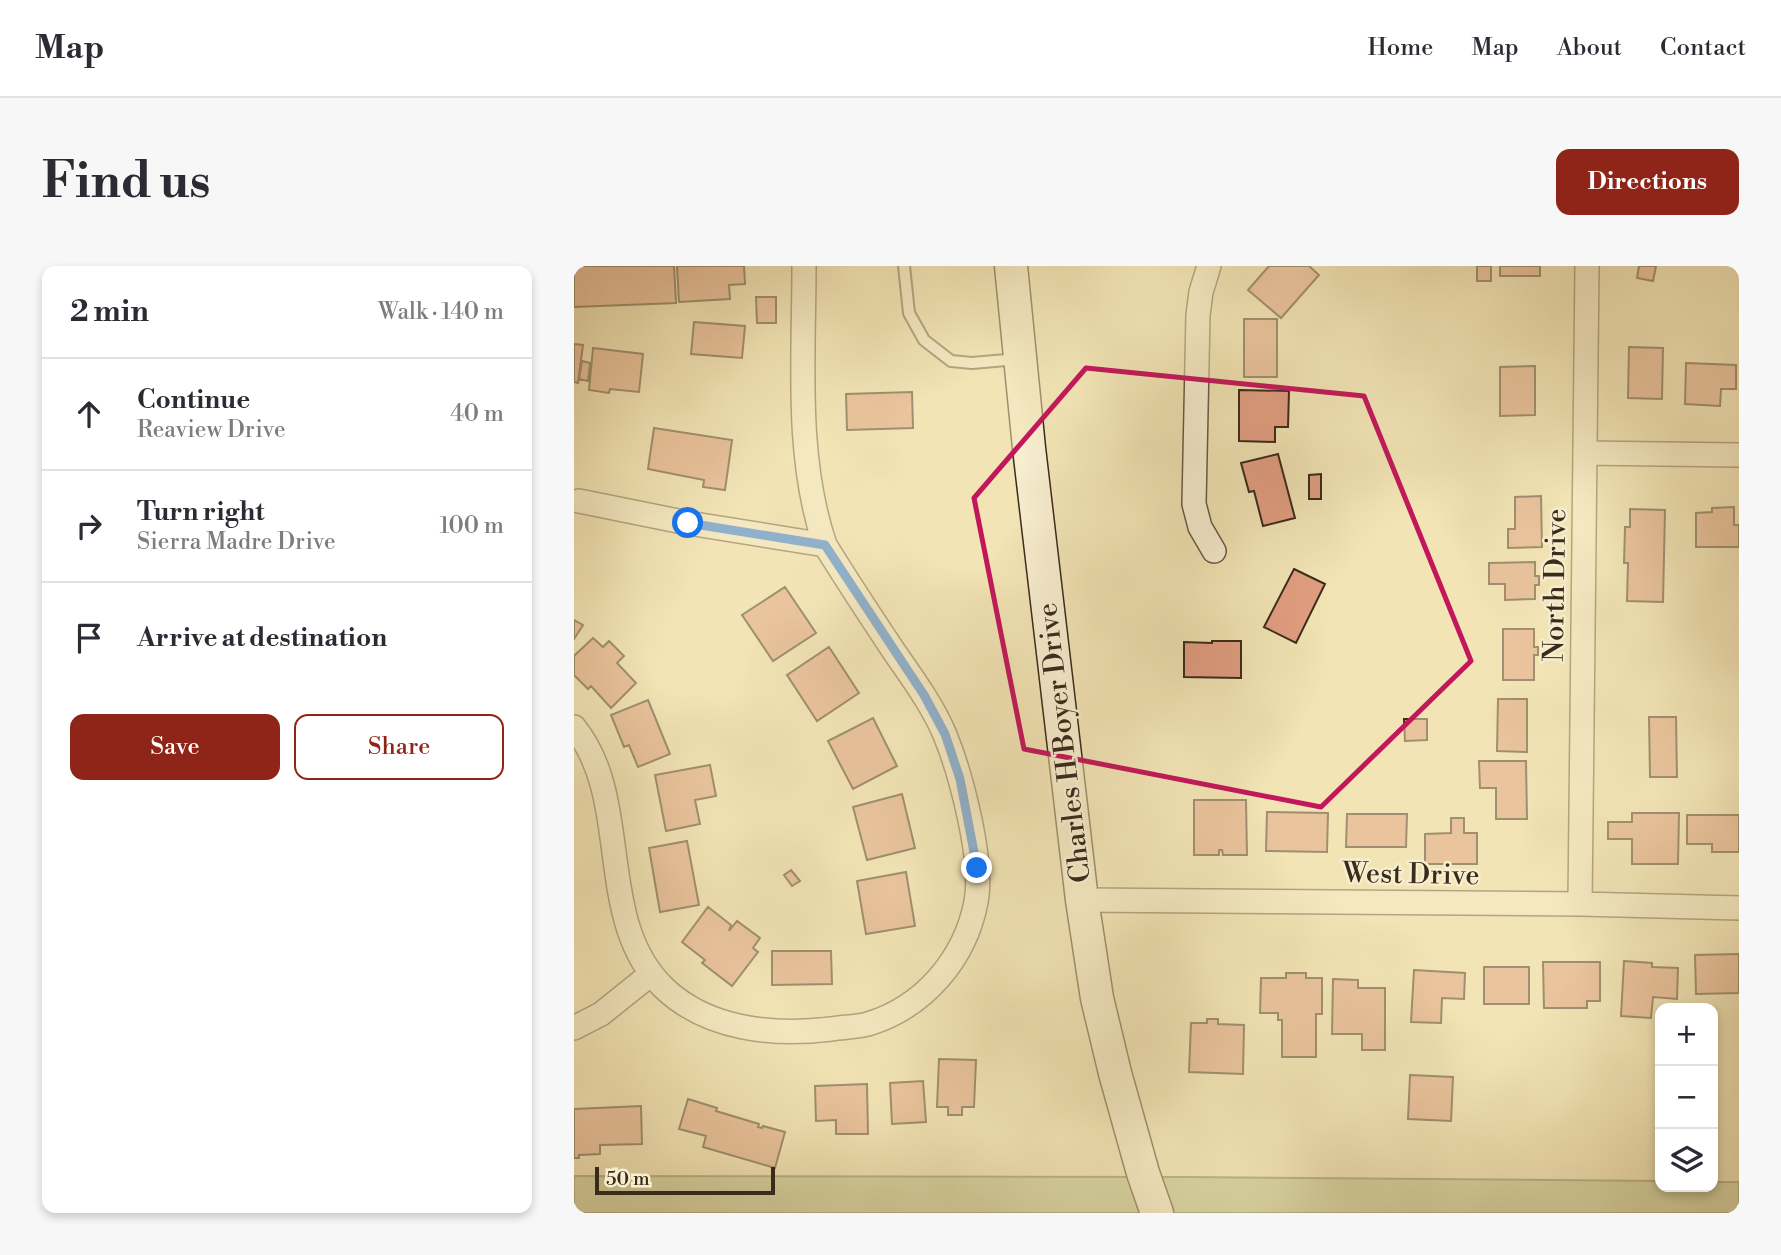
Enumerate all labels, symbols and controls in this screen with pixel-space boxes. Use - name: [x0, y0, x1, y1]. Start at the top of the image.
- text: Map: [35, 28, 104, 69]
- text: Home: [1368, 33, 1433, 63]
- text: Map: [1471, 33, 1519, 63]
- text: About: [1557, 33, 1622, 63]
- text: Contact: [1660, 33, 1746, 63]
- button: Directions: [1556, 149, 1739, 215]
- text: Find us: [42, 152, 211, 213]
- text: 2 min: [70, 293, 149, 331]
- text: Walk · 140 m: [378, 298, 504, 326]
- text: Continue: [137, 384, 250, 416]
- icon: ahead: [70, 395, 108, 433]
- text: 40 m: [450, 400, 504, 428]
- text: Reaview Drive: [137, 416, 286, 444]
- text: Turn right: [137, 496, 265, 528]
- icon: right: [70, 507, 108, 545]
- route start: [672, 507, 703, 538]
- street label: North Drive: [1537, 508, 1574, 662]
- text: 100 m: [439, 512, 504, 540]
- text: Sierra Madre Drive: [137, 528, 336, 556]
- street label: Charles H Boyer Drive: [1030, 601, 1099, 885]
- icon: arrive: [70, 619, 108, 657]
- text: Arrive at destination: [137, 622, 387, 654]
- button: Save: [70, 714, 280, 780]
- button: Share: [294, 714, 504, 780]
- route end: [961, 852, 992, 883]
- street label: West Drive: [1341, 856, 1480, 893]
- map controls: [1655, 1003, 1718, 1192]
- button: +: [1655, 1003, 1718, 1066]
- button: −: [1655, 1066, 1718, 1129]
- button: layers: [1655, 1129, 1718, 1192]
- scale bar: [595, 1164, 775, 1196]
- text: 50 m: [606, 1167, 650, 1191]

